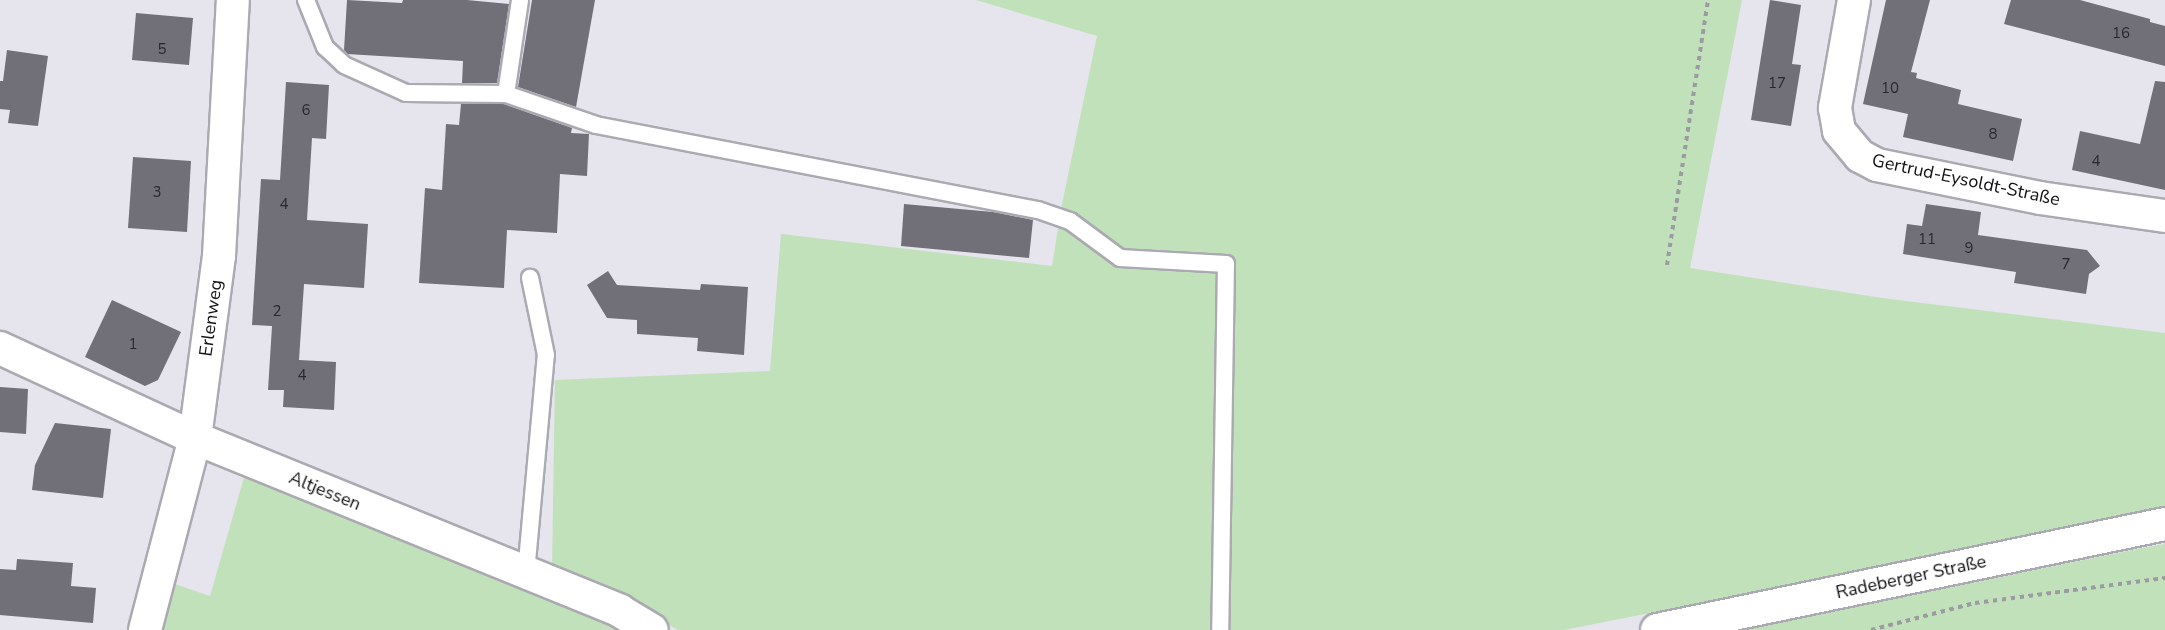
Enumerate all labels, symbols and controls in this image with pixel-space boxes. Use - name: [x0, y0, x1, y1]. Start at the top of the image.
- house number: 16: [2112, 25, 2130, 43]
- house number: 5: [158, 41, 166, 59]
- house number: 17: [1768, 75, 1786, 93]
- house number: 10: [1881, 80, 1899, 98]
- house number: 6: [302, 102, 310, 120]
- house number: 8: [1989, 126, 1997, 144]
- street label: Gertrud-Eysoldt-Straße: [1870, 150, 2062, 210]
- house number: 4: [2092, 153, 2100, 171]
- house number: 3: [153, 184, 161, 202]
- house number: 4: [280, 196, 288, 214]
- house number: 11: [1918, 231, 1936, 249]
- house number: 9: [1965, 240, 1973, 258]
- house number: 7: [2062, 256, 2070, 274]
- street label: Erlenweg: [195, 278, 227, 358]
- house number: 2: [273, 303, 281, 321]
- house number: 1: [129, 336, 137, 354]
- house number: 4: [298, 367, 306, 385]
- street label: Altjessen: [286, 467, 364, 515]
- street label: Radeberger Straße: [1834, 551, 1988, 603]

